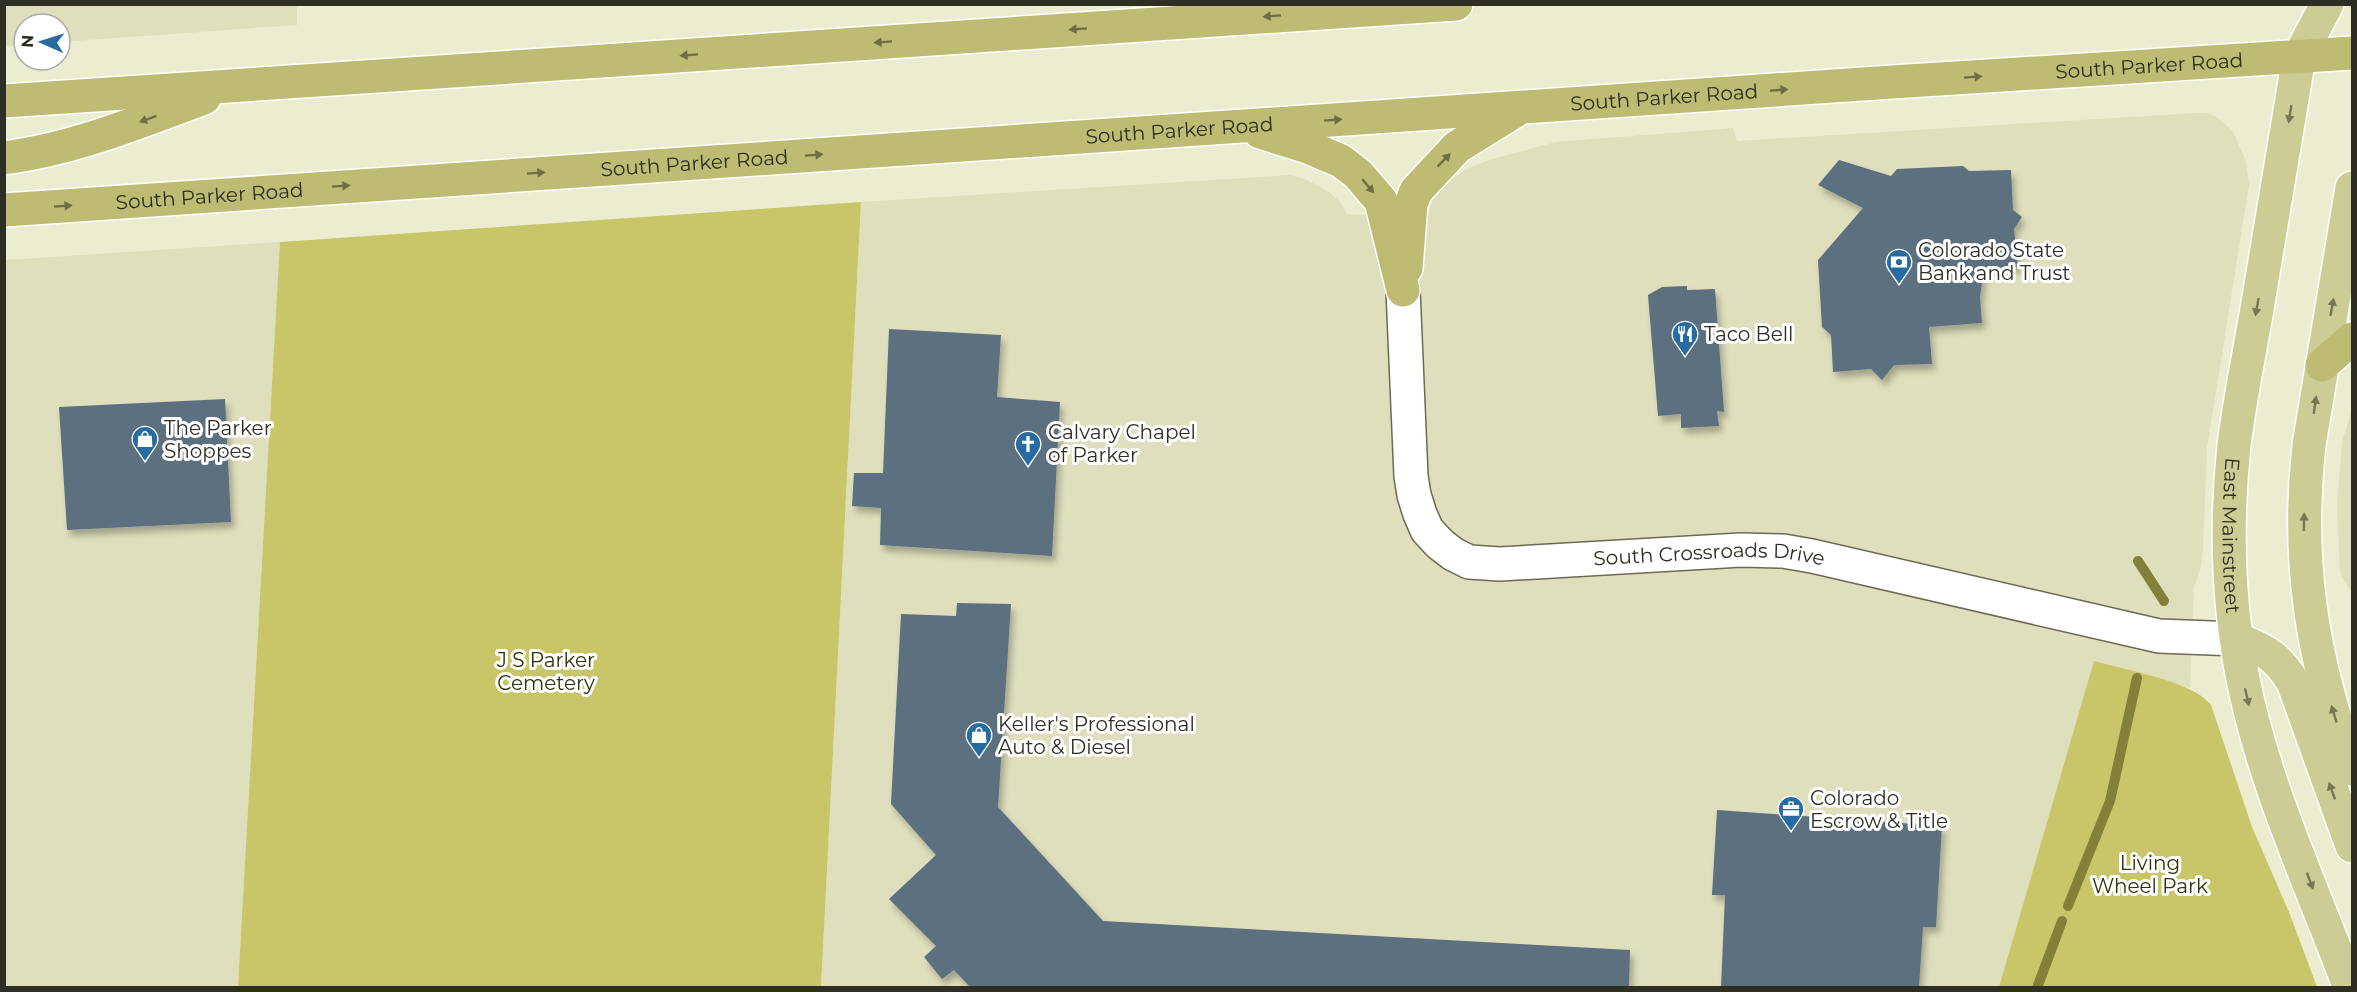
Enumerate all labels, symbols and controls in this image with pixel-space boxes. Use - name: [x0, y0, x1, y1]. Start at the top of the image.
- north arrow: [12, 12, 72, 72]
- one-way arrow: [1263, 12, 1282, 21]
- one-way arrow: [1068, 25, 1087, 34]
- text: N: [18, 34, 37, 48]
- one-way arrow: [874, 38, 893, 47]
- street label: South Parker Road: [2054, 48, 2244, 84]
- one-way arrow: [679, 50, 698, 60]
- one-way arrow: [1964, 72, 1983, 82]
- street label: South Parker Road: [1569, 79, 1759, 116]
- one-way arrow: [1769, 85, 1788, 95]
- one-way arrow: [2285, 105, 2294, 124]
- street label: South Parker Road: [1085, 112, 1274, 149]
- one-way arrow: [139, 114, 157, 124]
- one-way arrow: [1323, 116, 1342, 125]
- street label: South Parker Road: [600, 145, 789, 182]
- one-way arrow: [805, 150, 824, 159]
- one-way arrow: [1436, 153, 1450, 167]
- one-way arrow: [526, 168, 545, 178]
- street label: South Parker Road: [115, 178, 304, 214]
- one-way arrow: [1361, 178, 1374, 193]
- one-way arrow: [332, 181, 351, 191]
- one-way arrow: [53, 202, 72, 211]
- place label: Colorado State Bank and Trust: [1918, 238, 2070, 285]
- bank icon: Colorado State Bank and Trust: [1884, 247, 1914, 285]
- one-way arrow: [2253, 297, 2262, 316]
- one-way arrow: [2328, 297, 2337, 316]
- restaurant icon: Taco Bell: [1670, 319, 1700, 357]
- place label: Taco Bell: [1704, 322, 1794, 346]
- one-way arrow: [2311, 395, 2320, 414]
- place label: The Parker Shoppes: [164, 416, 272, 463]
- place label: Calvary Chapel of Parker: [1048, 420, 1196, 467]
- shop icon: The Parker Shoppes: [130, 424, 160, 462]
- church icon: Calvary Chapel of Parker: [1013, 429, 1043, 467]
- street label: East Mainstreet: [2217, 457, 2245, 615]
- one-way arrow: [2299, 512, 2308, 531]
- street label: South Crossroads Drive: [1593, 538, 1827, 571]
- park label: J S Parker Cemetery: [496, 648, 595, 695]
- one-way arrow: [2243, 688, 2252, 707]
- one-way arrow: [2328, 705, 2338, 723]
- place label: Keller's Professional Auto & Diesel: [998, 712, 1195, 759]
- shop icon: Keller's Professional Auto & Diesel: [964, 720, 994, 758]
- one-way arrow: [2326, 782, 2336, 800]
- place label: Colorado Escrow & Title: [1810, 786, 1948, 833]
- office icon: Colorado Escrow & Title: [1776, 794, 1806, 832]
- park label: Living Wheel Park: [2092, 851, 2208, 898]
- one-way arrow: [2305, 873, 2315, 891]

